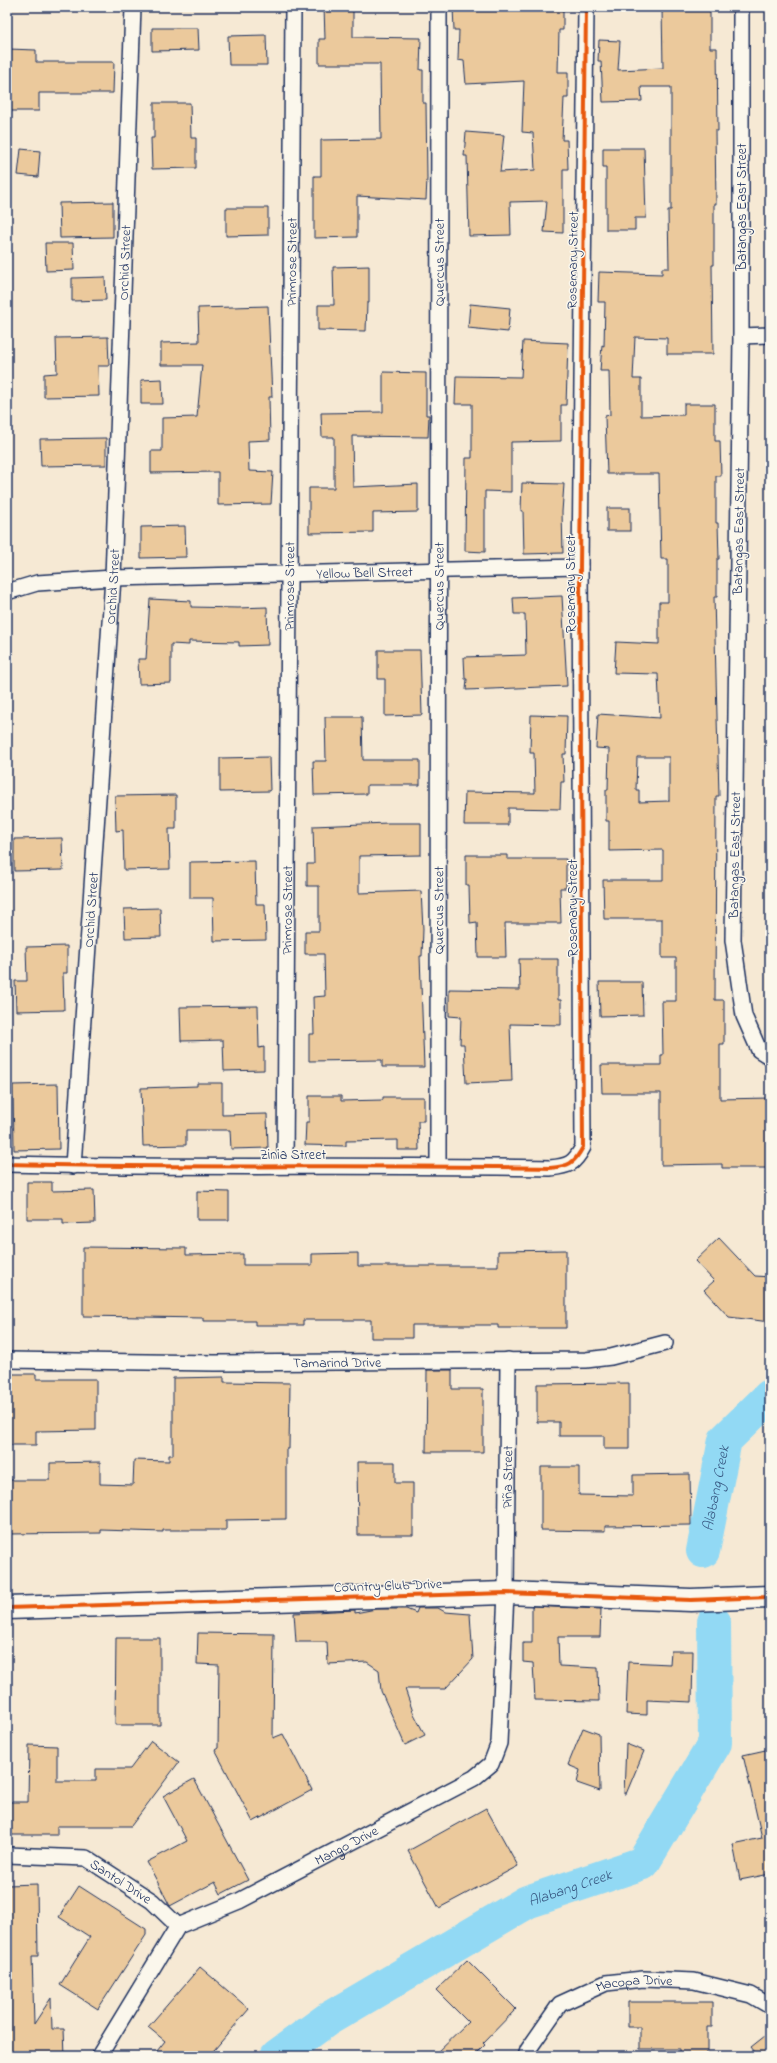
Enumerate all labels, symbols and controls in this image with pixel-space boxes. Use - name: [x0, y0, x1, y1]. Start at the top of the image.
- street label: Batangas East Street: [732, 143, 754, 272]
- street label: Rosemary Street: [562, 211, 586, 309]
- street label: Primrose Street: [282, 217, 304, 307]
- street label: Quercus Street: [430, 218, 451, 306]
- street label: Orchid Street: [114, 224, 137, 301]
- street label: Batangas East Street: [728, 467, 752, 596]
- street label: Rosemary Street: [561, 535, 583, 633]
- street label: Primrose Street: [280, 541, 301, 631]
- street label: Quercus Street: [429, 542, 451, 630]
- street label: Orchid Street: [101, 548, 126, 625]
- street label: Yellow Bell Street: [316, 562, 413, 585]
- street label: Batangas East Street: [724, 791, 748, 920]
- street label: Rosemary Street: [563, 859, 585, 957]
- street label: Primrose Street: [277, 865, 299, 955]
- street label: Quercus Street: [429, 866, 450, 954]
- street label: Orchid Street: [79, 871, 105, 948]
- street label: Zinia Street: [260, 1145, 326, 1166]
- street label: Tamarind Drive: [293, 1353, 382, 1374]
- water label: Alabang Creek: [697, 1442, 736, 1533]
- street label: Piña Street: [498, 1445, 519, 1509]
- street label: Country Club Drive: [334, 1574, 443, 1600]
- street label: Mango Drive: [311, 1821, 383, 1872]
- street label: Santol Drive: [85, 1854, 156, 1910]
- water label: Alabang Creek: [525, 1864, 616, 1913]
- street label: Macopa Drive: [593, 1970, 674, 1998]

